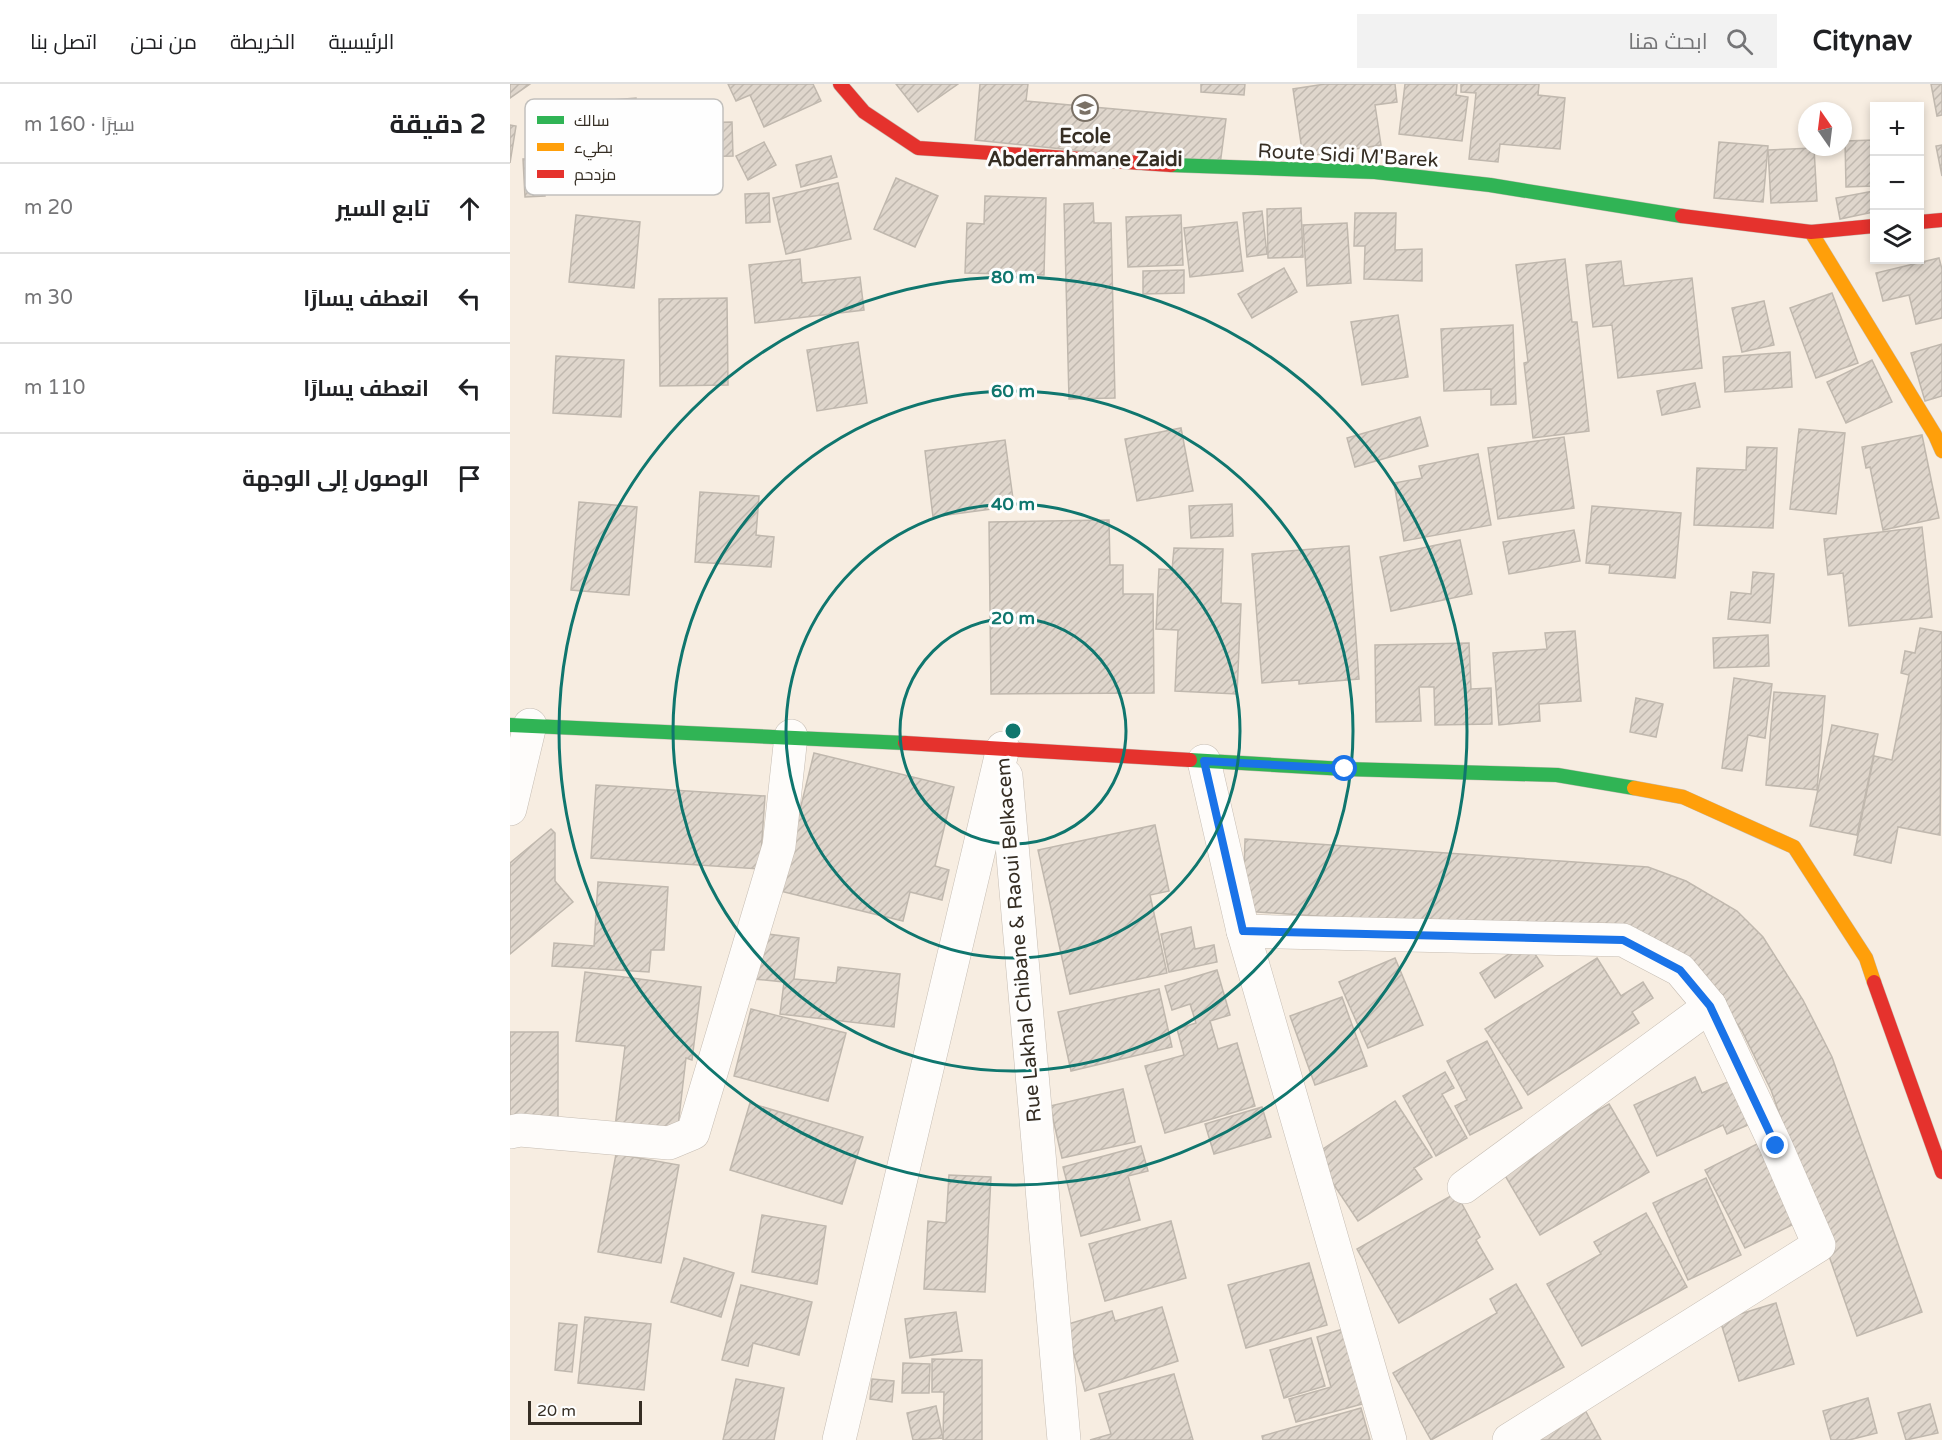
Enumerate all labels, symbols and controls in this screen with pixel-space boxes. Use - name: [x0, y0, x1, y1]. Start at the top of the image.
- search box: [1357, 14, 1777, 68]
- text: Citynav: [1813, 24, 1912, 58]
- icon: search: [1723, 25, 1756, 58]
- text: ابحث هنا: [1628, 29, 1708, 55]
- text: اتصل بنا: [30, 30, 97, 55]
- text: من نحن: [130, 30, 197, 55]
- text: الخريطة: [230, 30, 295, 55]
- text: الرئيسية: [328, 30, 394, 55]
- school or university icon: Ecole Abderrahmane Zaidi: [1070, 93, 1100, 123]
- legend: [525, 99, 723, 195]
- north arrow: [1798, 102, 1852, 156]
- map controls: [1870, 102, 1924, 264]
- button: +: [1870, 102, 1924, 156]
- text: 2 دقيقة: [389, 109, 486, 140]
- text: سالك: [574, 111, 609, 131]
- text: سيرًا · 160 m: [24, 113, 135, 137]
- place label: Ecole Abderrahmane Zaidi: [988, 125, 1182, 172]
- text: بطيء: [574, 138, 613, 161]
- street label: Route Sidi M'Barek: [1257, 139, 1439, 173]
- button: −: [1870, 156, 1924, 210]
- text: مزدحم: [574, 165, 616, 186]
- icon: ahead: [453, 192, 486, 225]
- text: 20 m: [24, 196, 73, 220]
- text: تابع السير: [336, 196, 429, 222]
- button: layers: [1870, 210, 1924, 264]
- text: 80 m: [991, 266, 1035, 288]
- icon: left: [453, 282, 486, 315]
- text: 30 m: [24, 286, 73, 310]
- text: انعطف يسارًا: [303, 286, 429, 312]
- icon: left: [453, 372, 486, 405]
- text: 110 m: [24, 376, 85, 400]
- text: انعطف يسارًا: [303, 376, 429, 402]
- text: 60 m: [991, 380, 1035, 402]
- icon: arrive: [453, 462, 486, 495]
- text: الوصول إلى الوجهة: [242, 466, 429, 492]
- text: 40 m: [991, 493, 1035, 515]
- text: 20 m: [991, 607, 1035, 629]
- centre of rings: [1003, 721, 1023, 741]
- route start: [1331, 755, 1357, 781]
- street label: Rue Lakhal Chibane & Raoui Belkacem: [991, 757, 1047, 1123]
- route end: [1762, 1132, 1788, 1158]
- scale bar: [528, 1398, 642, 1426]
- text: 20 m: [537, 1401, 576, 1421]

